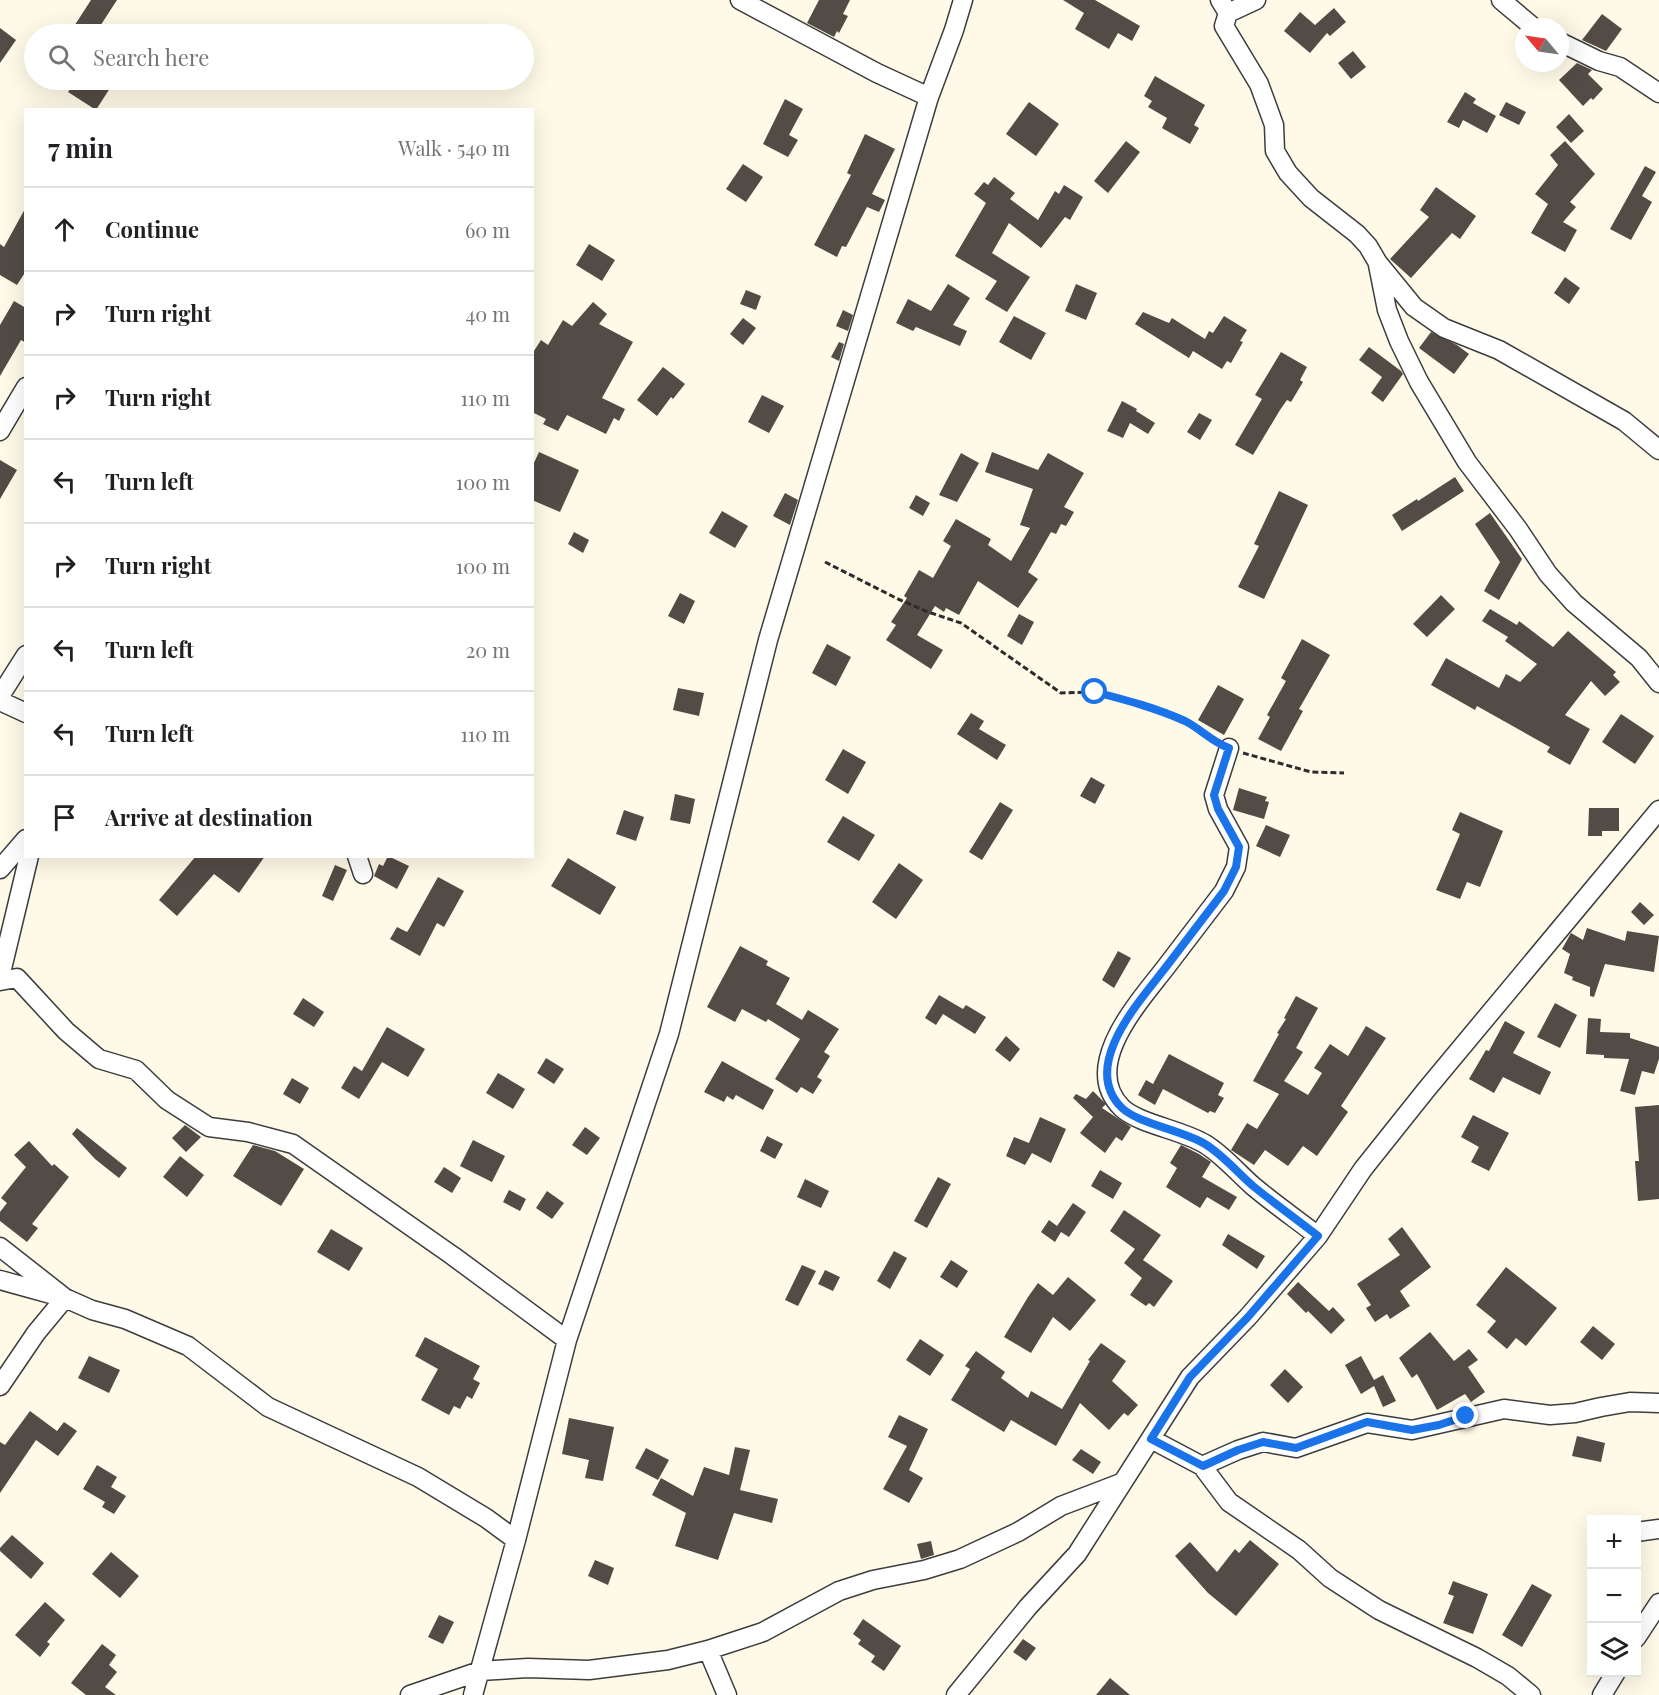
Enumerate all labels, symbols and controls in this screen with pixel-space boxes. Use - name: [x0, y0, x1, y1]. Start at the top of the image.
- north arrow: [1515, 18, 1569, 72]
- search box: [24, 24, 534, 90]
- icon: search: [45, 41, 78, 74]
- text: Search here: [93, 42, 209, 72]
- text: 7 min: [48, 130, 113, 165]
- text: Walk · 540 m: [398, 134, 510, 161]
- icon: ahead: [48, 213, 81, 246]
- text: Continue: [105, 214, 199, 244]
- text: 60 m: [465, 216, 510, 243]
- icon: right: [48, 297, 81, 330]
- text: Turn right: [105, 298, 211, 328]
- text: 40 m: [465, 300, 510, 327]
- icon: right: [48, 381, 81, 414]
- text: Turn right: [105, 382, 211, 412]
- text: 110 m: [460, 384, 510, 411]
- icon: left: [48, 465, 81, 498]
- text: Turn left: [105, 466, 194, 496]
- text: 100 m: [456, 468, 510, 495]
- icon: right: [48, 549, 81, 582]
- text: Turn right: [105, 550, 211, 580]
- text: 100 m: [456, 552, 510, 579]
- icon: left: [48, 633, 81, 666]
- text: Turn left: [105, 634, 194, 664]
- text: 20 m: [466, 636, 510, 663]
- route start: [1081, 678, 1107, 704]
- icon: left: [48, 717, 81, 750]
- text: Turn left: [105, 718, 194, 748]
- text: 110 m: [460, 720, 510, 747]
- icon: arrive: [48, 801, 81, 834]
- text: Arrive at destination: [105, 802, 313, 832]
- route end: [1452, 1402, 1478, 1428]
- map controls: [1587, 1515, 1641, 1677]
- button: +: [1587, 1515, 1641, 1569]
- button: −: [1587, 1569, 1641, 1623]
- button: layers: [1587, 1623, 1641, 1677]

